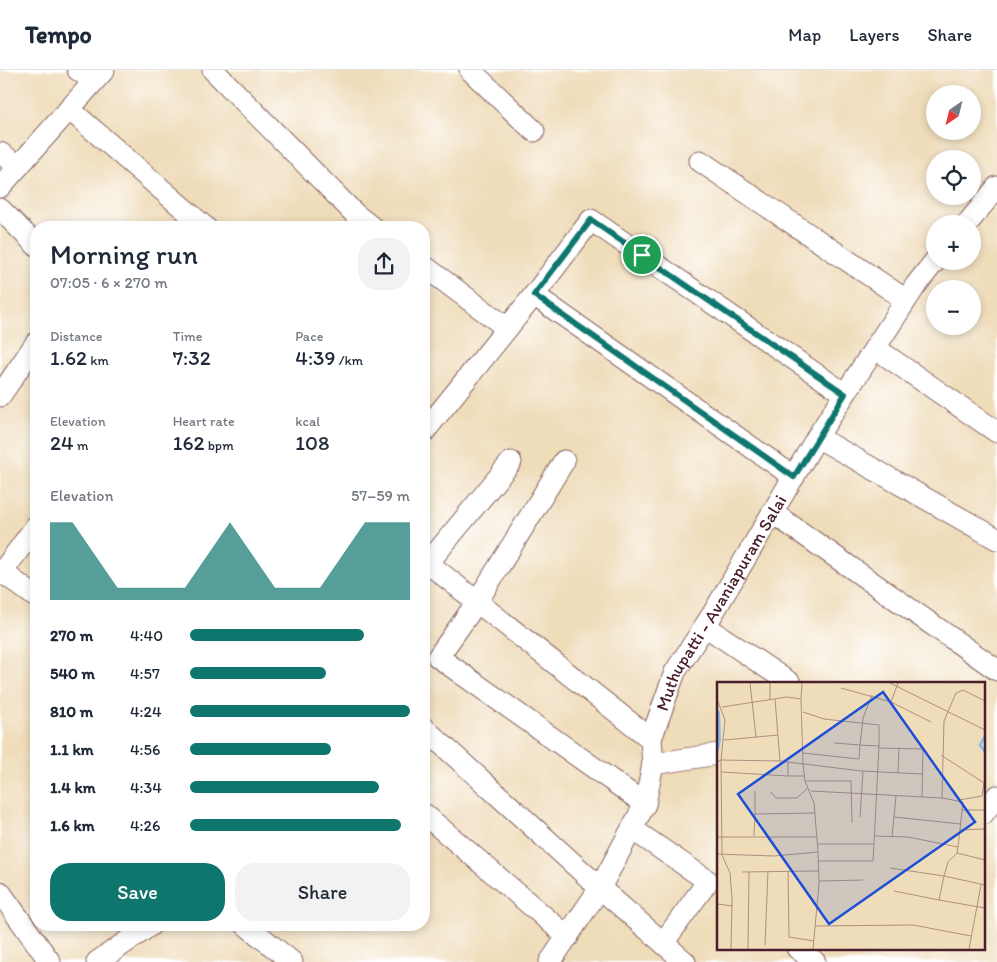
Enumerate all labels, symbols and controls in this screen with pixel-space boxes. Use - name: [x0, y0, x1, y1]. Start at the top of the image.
- text: Tempo: [25, 20, 92, 49]
- text: Map: [788, 24, 821, 46]
- text: Layers: [849, 24, 899, 46]
- text: Share: [927, 24, 972, 46]
- north arrow: [926, 85, 981, 140]
- map controls: [926, 85, 981, 335]
- button: locate: [926, 150, 981, 205]
- button: +: [926, 215, 981, 270]
- pin: [621, 234, 663, 276]
- text: Morning run: [50, 237, 198, 271]
- button: share: [358, 238, 410, 290]
- icon: arrive: [628, 241, 656, 269]
- text: 07:05 · 6 × 270 m: [50, 273, 168, 292]
- button: −: [926, 280, 981, 335]
- text: Distance: [50, 328, 102, 345]
- text: Time: [173, 328, 203, 345]
- text: Pace: [295, 328, 323, 345]
- text: 1.62: [50, 345, 87, 370]
- text: 7:32: [173, 345, 211, 370]
- text: 4:39: [295, 345, 336, 370]
- text: km: [87, 352, 109, 369]
- text: /km: [336, 352, 363, 369]
- text: Elevation: [50, 413, 106, 430]
- text: Heart rate: [173, 413, 235, 430]
- text: kcal: [295, 413, 320, 430]
- text: 24: [50, 430, 74, 455]
- text: 162: [173, 430, 205, 455]
- text: 108: [295, 430, 330, 455]
- text: m: [74, 437, 89, 454]
- text: bpm: [205, 437, 234, 454]
- text: Elevation: [50, 486, 114, 505]
- text: 57–59 m: [351, 486, 410, 505]
- street label: Muthupatti - Avaniapuram Salai: [651, 491, 791, 714]
- text: 270 m: [50, 626, 93, 645]
- text: 4:40: [130, 626, 163, 645]
- text: 540 m: [50, 664, 95, 683]
- text: 4:57: [130, 664, 160, 683]
- inset map: [717, 682, 984, 950]
- text: 810 m: [50, 702, 93, 721]
- text: 4:24: [130, 702, 162, 721]
- text: 1.1 km: [50, 740, 94, 759]
- text: 4:56: [130, 740, 160, 759]
- text: 1.4 km: [50, 778, 96, 797]
- text: 4:34: [130, 778, 162, 797]
- text: 1.6 km: [50, 816, 95, 835]
- text: 4:26: [130, 816, 160, 835]
- button: Save: [50, 863, 225, 921]
- button: Share: [235, 863, 410, 921]

